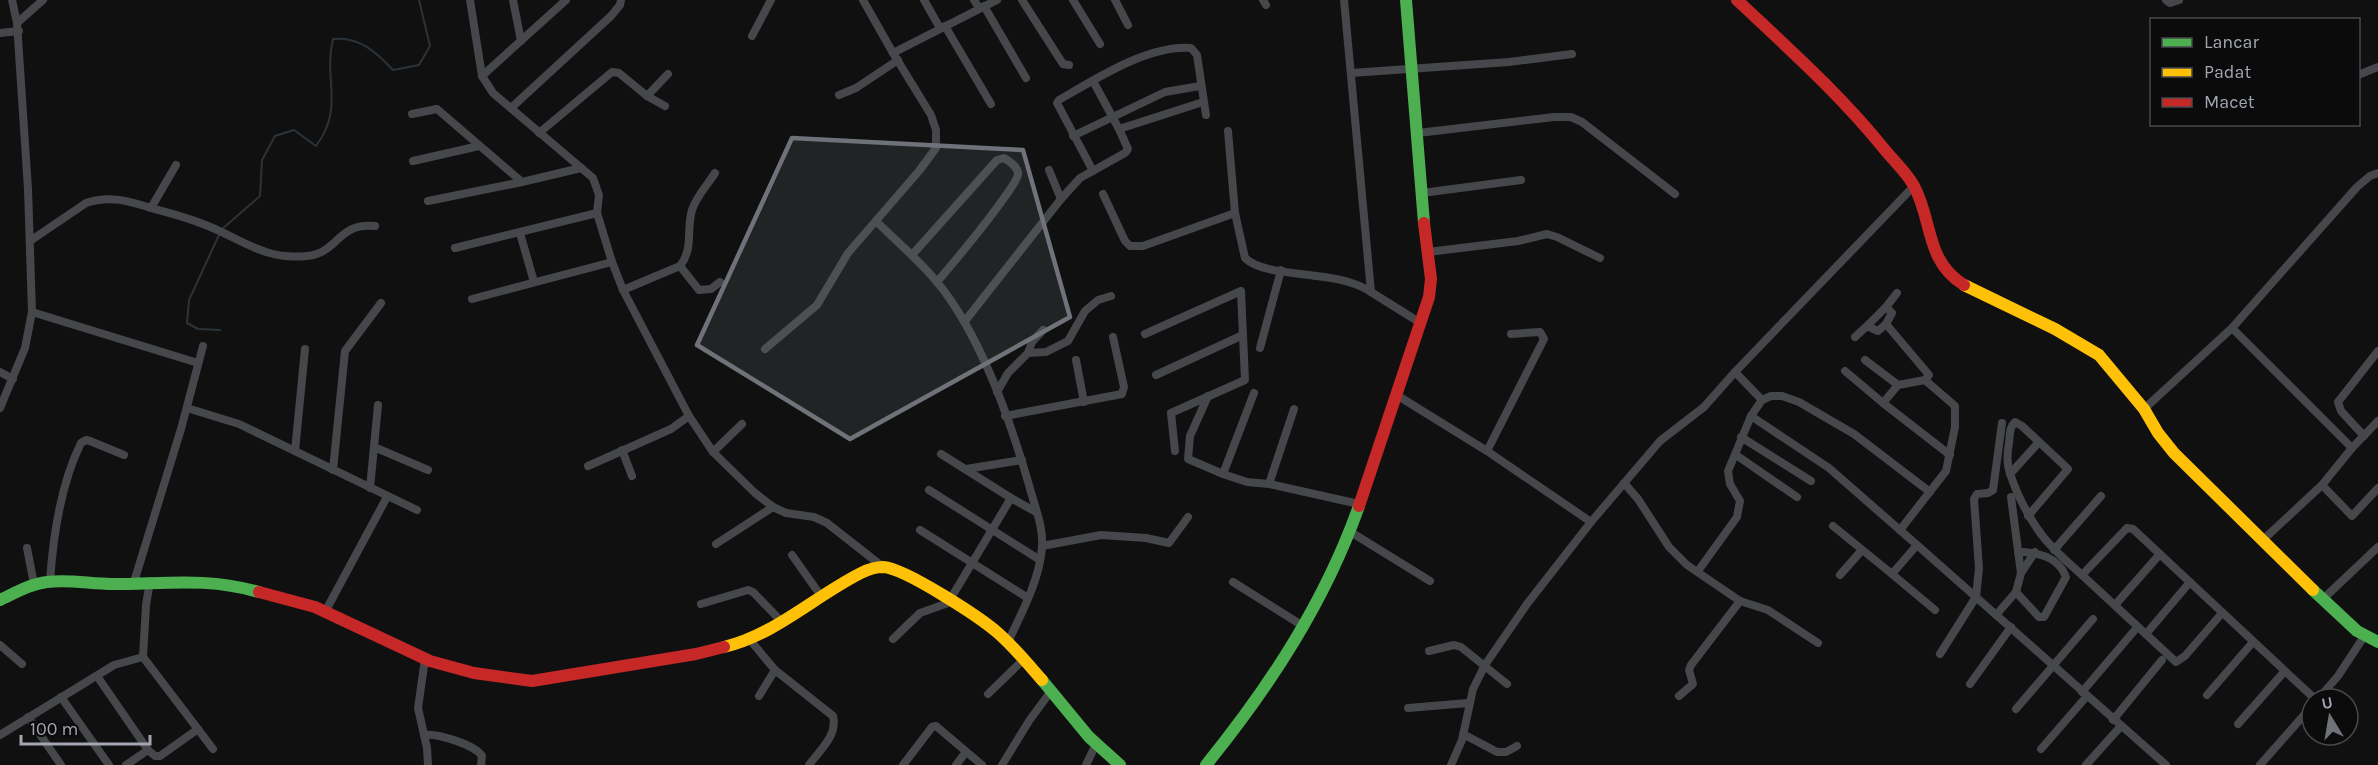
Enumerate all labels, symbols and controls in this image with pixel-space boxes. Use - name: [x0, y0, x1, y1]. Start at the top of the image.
- legend: [2150, 18, 2360, 126]
- text: Lancar: [2204, 31, 2259, 53]
- text: Padat: [2204, 61, 2251, 83]
- text: Macet: [2204, 91, 2255, 113]
- north arrow: [2300, 687, 2360, 747]
- text: U: [2320, 692, 2334, 713]
- scale bar: [21, 708, 150, 746]
- text: 100 m: [30, 718, 78, 740]

